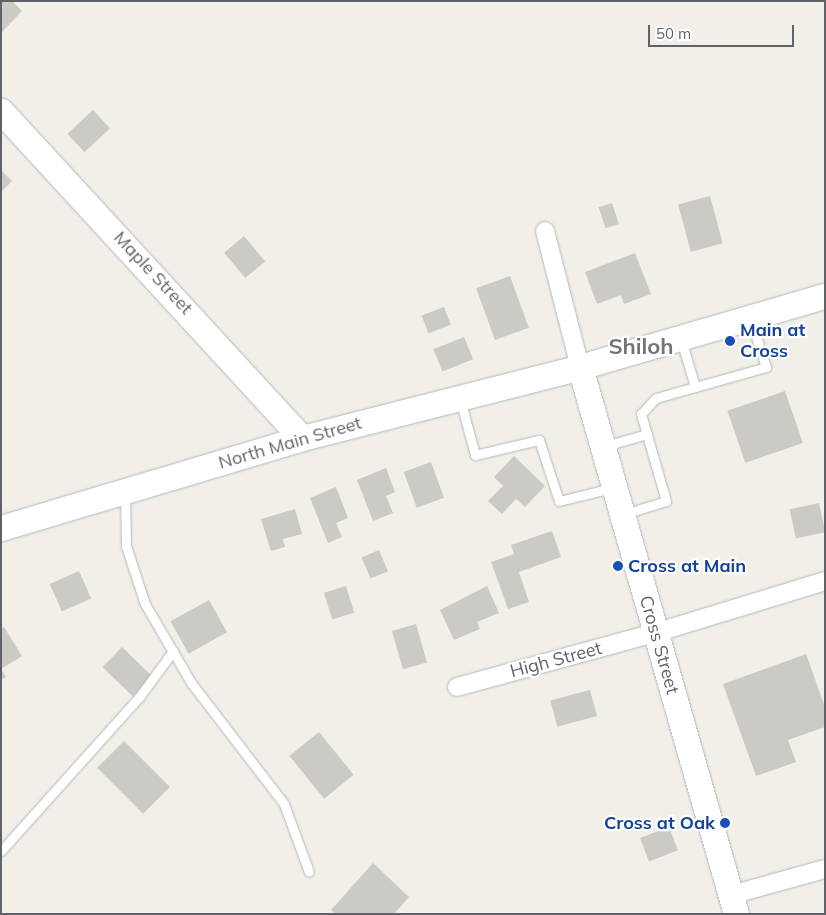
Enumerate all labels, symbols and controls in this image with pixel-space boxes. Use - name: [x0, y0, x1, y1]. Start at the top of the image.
- scale bar: [651, 15, 797, 47]
- text: 50 m: [656, 24, 691, 43]
- street label: Maple Street: [109, 227, 197, 319]
- place label: Main at Cross: [740, 320, 805, 362]
- district label: Shiloh: [608, 334, 674, 360]
- marker: Main at Cross: [724, 335, 736, 347]
- street label: North Main Street: [216, 412, 364, 474]
- place label: Cross at Main: [628, 555, 746, 577]
- marker: Cross at Main: [612, 560, 624, 572]
- street label: Cross Street: [635, 593, 683, 697]
- street label: High Street: [508, 637, 604, 683]
- place label: Cross at Oak: [604, 812, 715, 834]
- marker: Cross at Oak: [719, 817, 731, 829]

